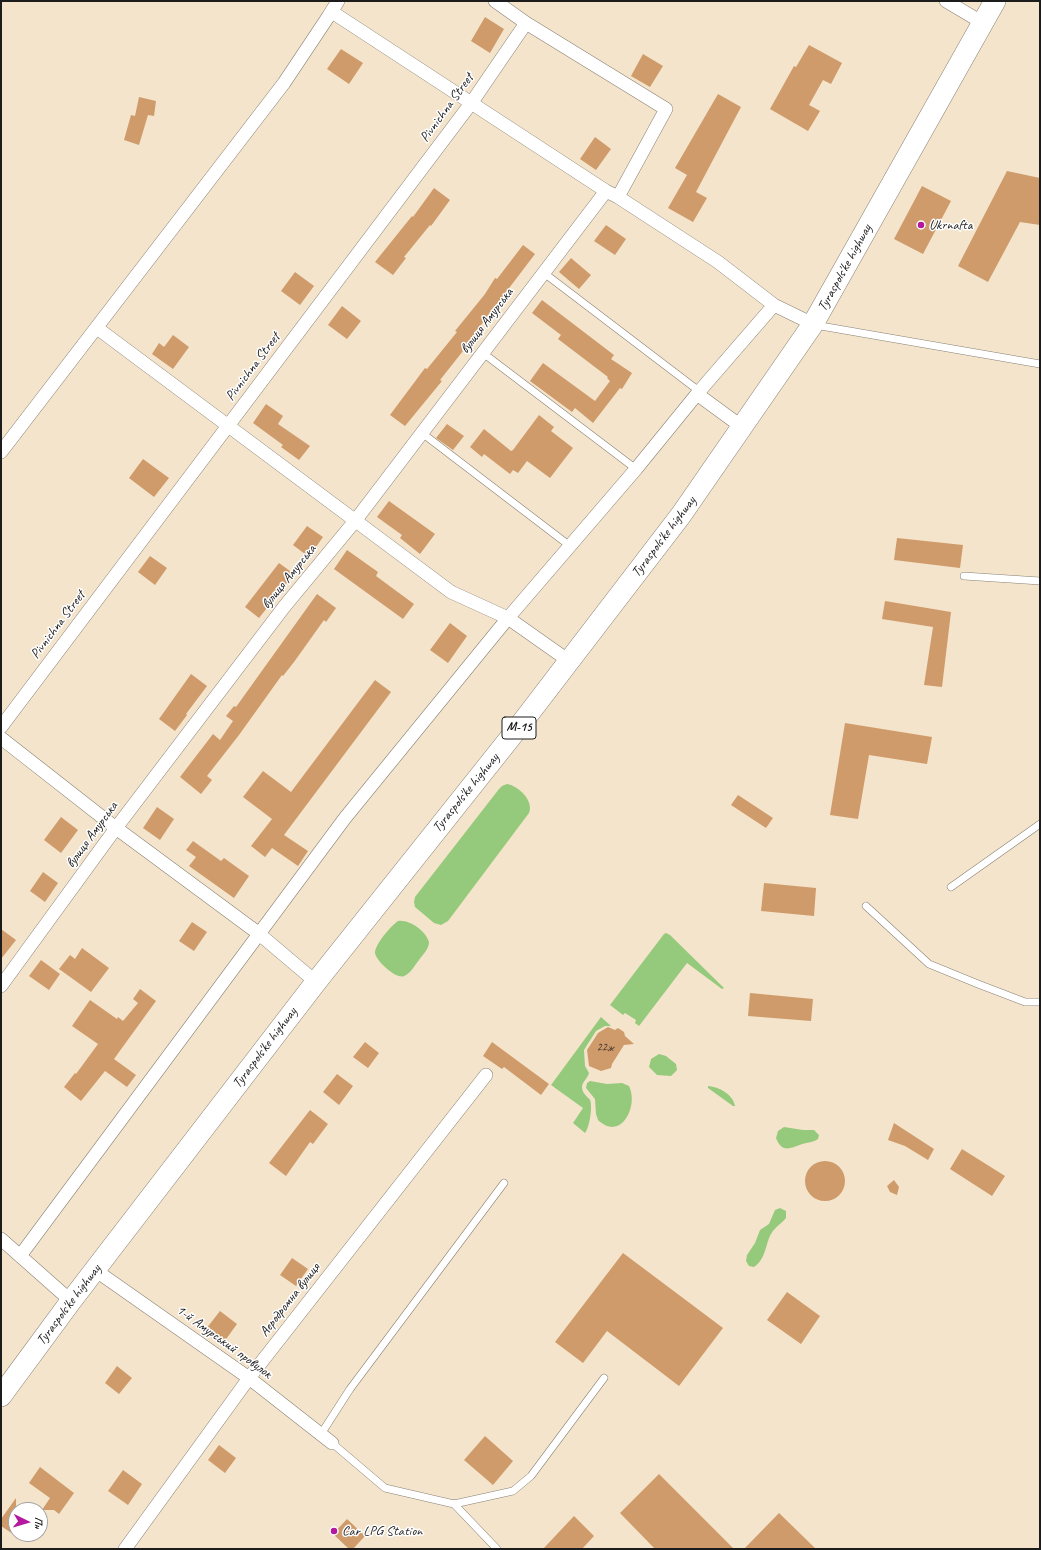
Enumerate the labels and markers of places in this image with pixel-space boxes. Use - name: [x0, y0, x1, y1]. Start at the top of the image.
- place label: Ukrnafta: [929, 217, 972, 233]
- marker: Ukrnafta: [916, 220, 926, 230]
- place label: Car LPG Station: [342, 1523, 422, 1539]
- marker: Car LPG Station: [329, 1526, 339, 1536]

